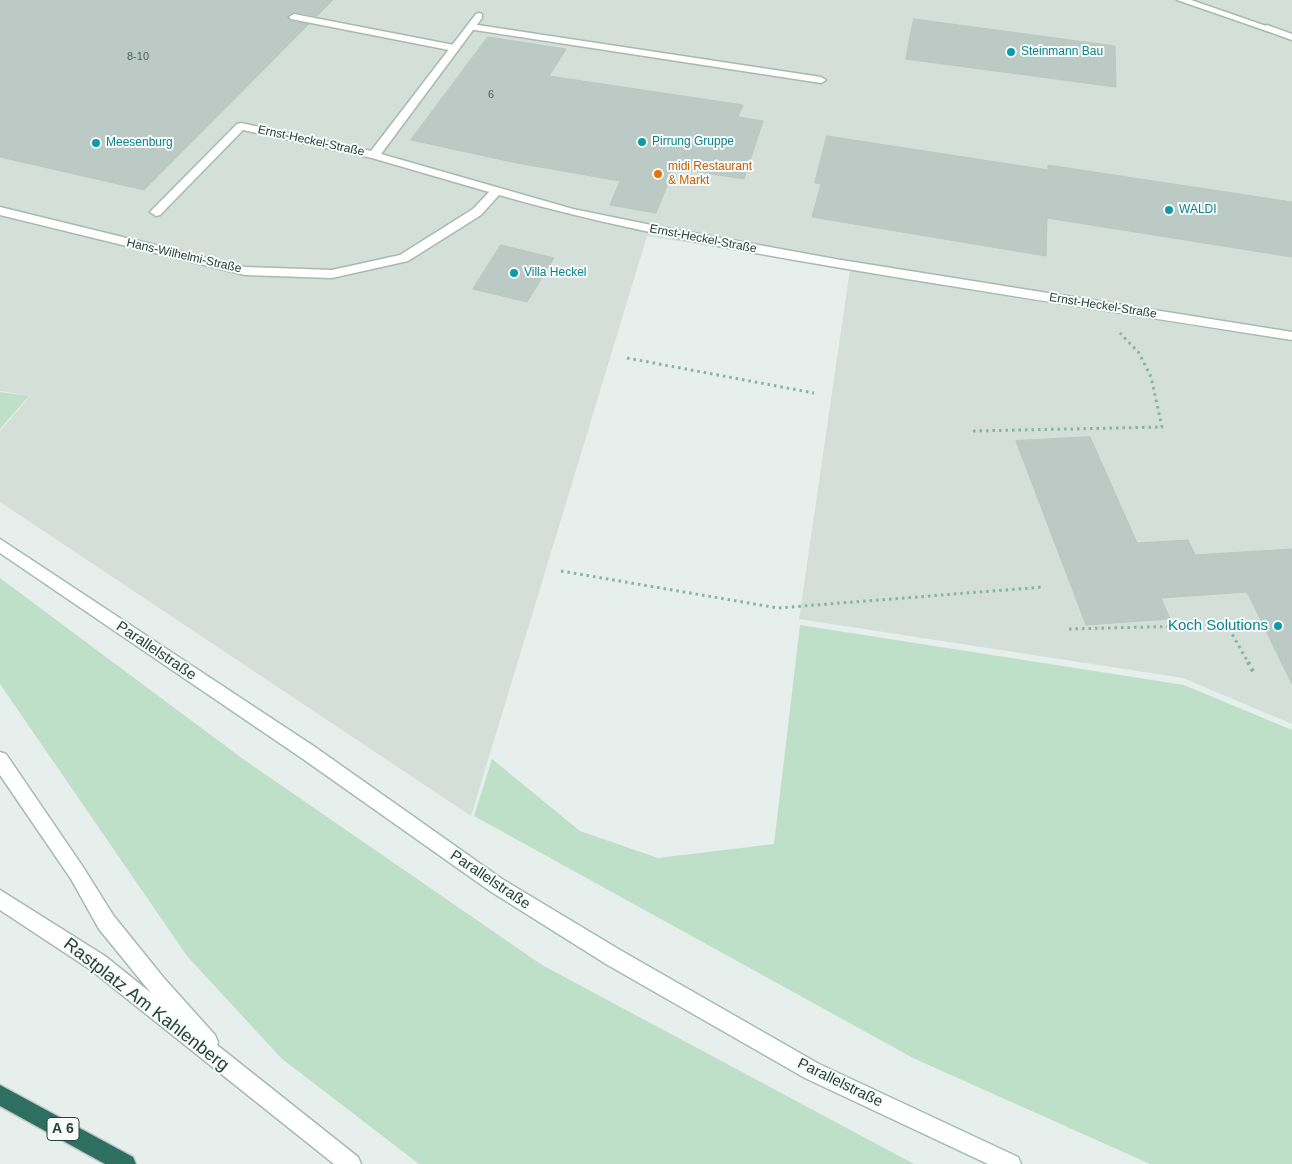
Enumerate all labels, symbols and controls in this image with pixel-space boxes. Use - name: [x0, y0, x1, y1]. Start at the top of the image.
- place label: Steinmann Bau: [1021, 45, 1103, 59]
- marker: Steinmann Bau: [1005, 46, 1017, 58]
- house number: 8-10: [127, 50, 149, 64]
- house number: 6: [488, 88, 494, 102]
- street label: Ernst-Heckel-Straße: [256, 123, 366, 159]
- place label: Pirrung Gruppe: [652, 135, 734, 149]
- place label: Meesenburg: [106, 136, 173, 150]
- marker: Pirrung Gruppe: [636, 136, 648, 148]
- marker: Meesenburg: [90, 137, 102, 149]
- place label: midi Restaurant & Markt: [668, 160, 752, 188]
- marker: midi Restaurant & Markt: [652, 168, 664, 180]
- place label: WALDI: [1179, 203, 1217, 217]
- marker: WALDI: [1163, 204, 1175, 216]
- street label: Ernst-Heckel-Straße: [648, 222, 758, 256]
- street label: Hans-Wilhelmi-Straße: [125, 236, 243, 276]
- place label: Villa Heckel: [524, 266, 586, 280]
- marker: Villa Heckel: [508, 267, 520, 279]
- street label: Ernst-Heckel-Straße: [1048, 290, 1158, 322]
- place label: Koch Solutions: [1168, 617, 1268, 635]
- street label: Parallelstraße: [113, 618, 199, 684]
- marker: Koch Solutions: [1272, 620, 1284, 632]
- street label: Parallelstraße: [447, 847, 533, 913]
- street label: Rastplatz Am Kahlenberg: [59, 934, 233, 1076]
- street label: Parallelstraße: [794, 1055, 886, 1111]
- road number: A 6: [47, 1118, 79, 1140]

